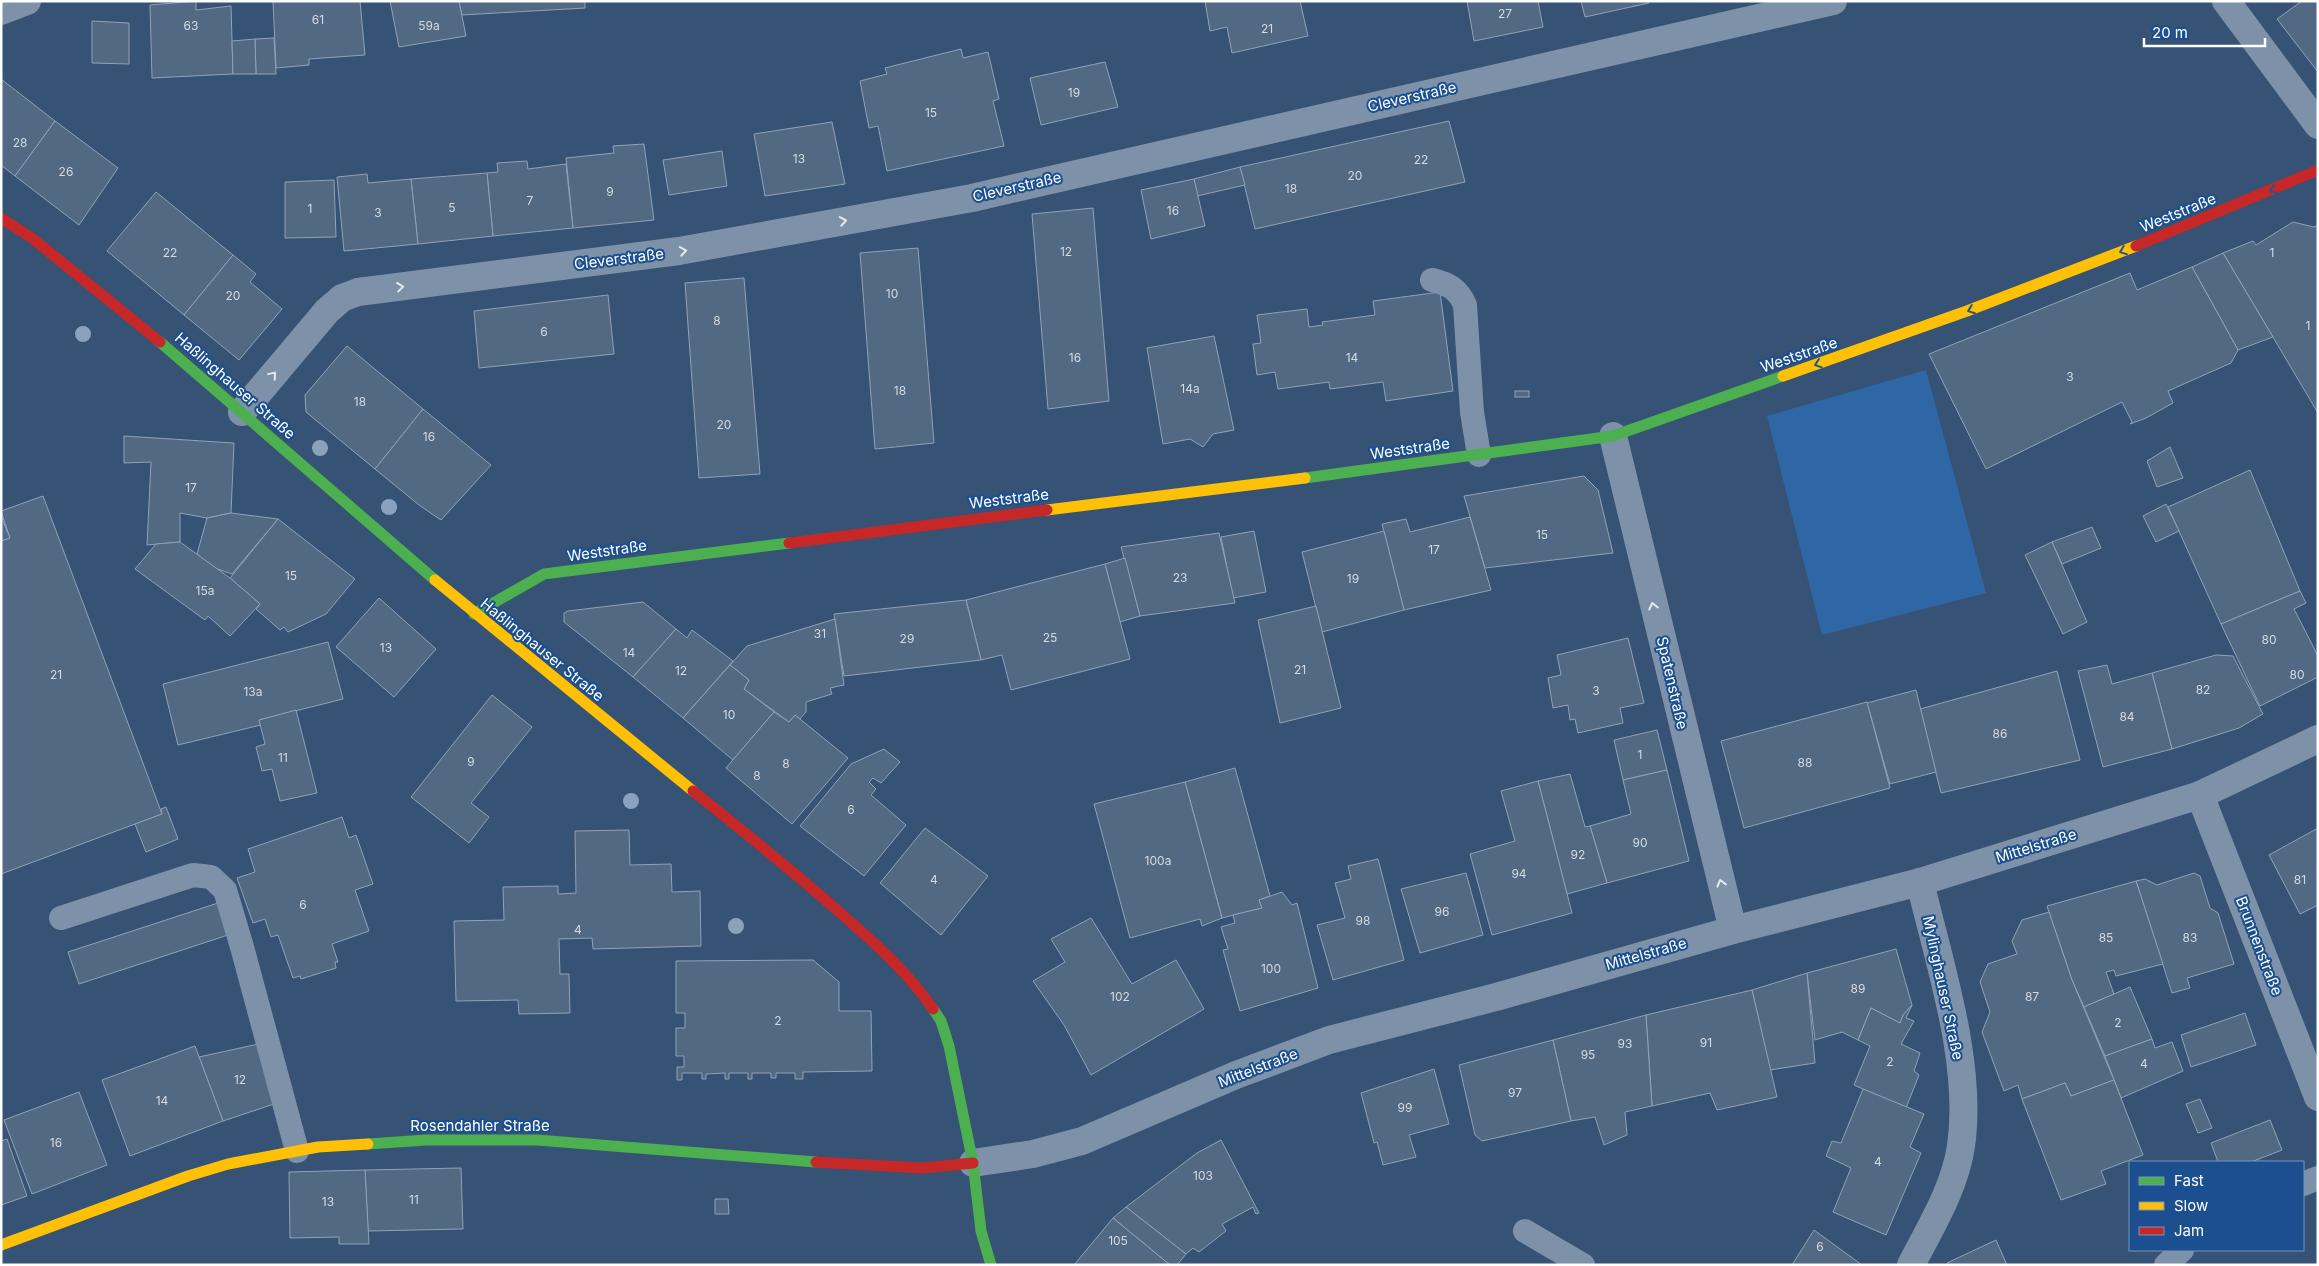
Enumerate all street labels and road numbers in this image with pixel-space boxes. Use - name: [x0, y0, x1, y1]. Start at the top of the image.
- street label: Cleverstraße: [1366, 77, 1458, 116]
- street label: Cleverstraße: [971, 167, 1063, 206]
- street label: Weststraße: [2137, 189, 2219, 236]
- street label: Cleverstraße: [573, 244, 665, 273]
- street label: Haßlinghauser Straße: [171, 328, 299, 443]
- street label: Weststraße: [1758, 332, 1840, 377]
- street label: Weststraße: [1369, 434, 1451, 464]
- street label: Weststraße: [968, 484, 1050, 513]
- street label: Weststraße: [566, 536, 648, 566]
- street label: Haßlinghauser Straße: [477, 594, 608, 705]
- street label: Spatenstraße: [1653, 635, 1692, 731]
- street label: Mittelstraße: [1993, 824, 2079, 867]
- street label: Brunnenstraße: [2232, 894, 2287, 998]
- street label: Mylinghauser Straße: [1919, 914, 1968, 1062]
- street label: Mittelstraße: [1603, 933, 1689, 974]
- street label: Mittelstraße: [1215, 1044, 1300, 1091]
- street label: Rosendahler Straße: [410, 1116, 550, 1135]

